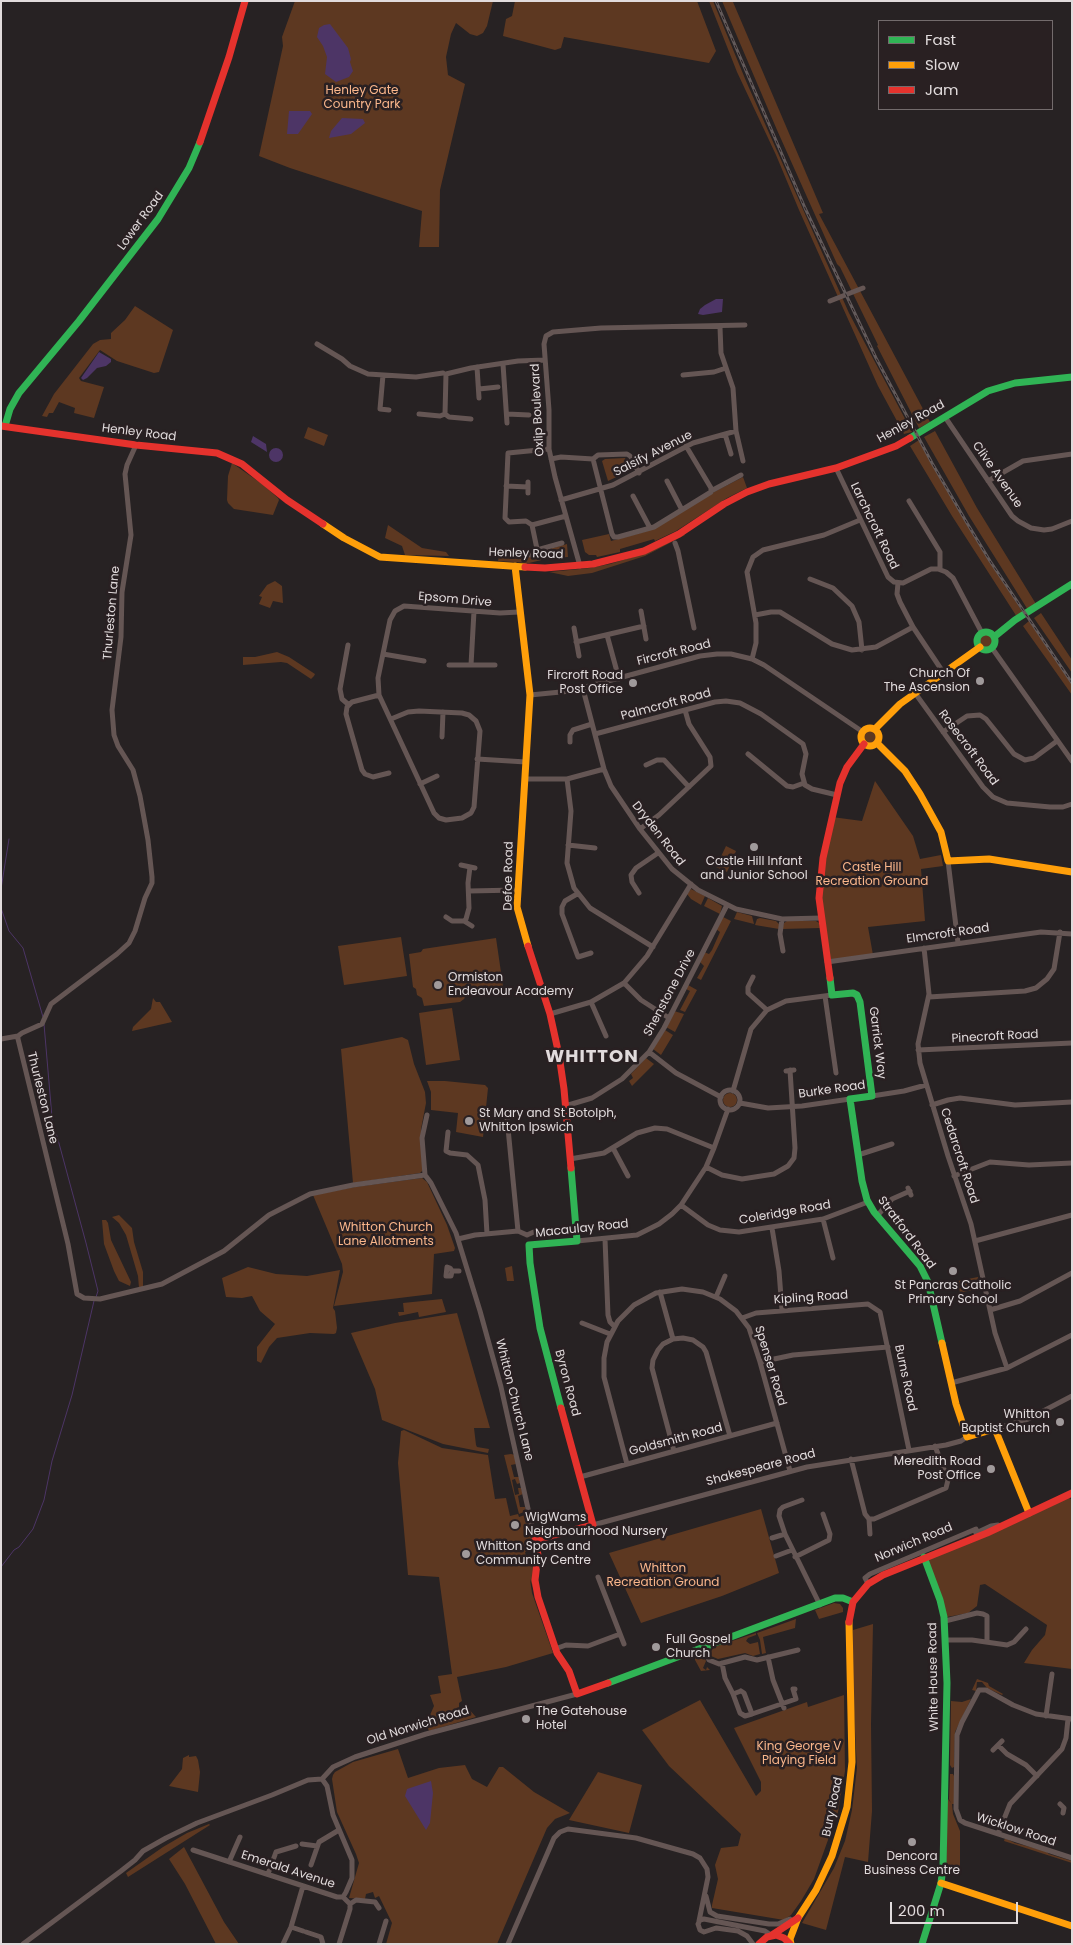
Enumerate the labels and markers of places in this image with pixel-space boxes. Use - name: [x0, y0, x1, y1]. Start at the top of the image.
- place label: Church Of The Ascension: [884, 667, 970, 695]
- place label: Fircroft Road Post Office: [547, 669, 623, 697]
- marker: Church Of The Ascension: [974, 675, 986, 687]
- marker: Fircroft Road Post Office: [627, 677, 639, 689]
- marker: Castle Hill Infant and Junior School: [748, 841, 760, 853]
- place label: Castle Hill Infant and Junior School: [700, 855, 808, 883]
- place label: Ormiston Endeavour Academy: [448, 971, 573, 999]
- marker: Ormiston Endeavour Academy: [432, 979, 444, 991]
- place label: St Mary and St Botolph, Whitton Ipswich: [479, 1107, 616, 1135]
- marker: St Mary and St Botolph, Whitton Ipswich: [463, 1115, 475, 1127]
- marker: St Pancras Catholic Primary School: [947, 1265, 959, 1277]
- place label: St Pancras Catholic Primary School: [895, 1279, 1011, 1307]
- place label: Whitton Baptist Church: [961, 1408, 1050, 1436]
- marker: Whitton Baptist Church: [1054, 1416, 1066, 1428]
- place label: Meredith Road Post Office: [894, 1455, 981, 1483]
- marker: Meredith Road Post Office: [985, 1463, 997, 1475]
- place label: WigWams Neighbourhood Nursery: [525, 1511, 667, 1539]
- marker: WigWams Neighbourhood Nursery: [509, 1519, 521, 1531]
- place label: Whitton Sports and Community Centre: [476, 1540, 591, 1568]
- marker: Whitton Sports and Community Centre: [460, 1548, 472, 1560]
- place label: Full Gospel Church: [666, 1633, 731, 1661]
- marker: Full Gospel Church: [650, 1641, 662, 1653]
- place label: The Gatehouse Hotel: [536, 1705, 627, 1733]
- marker: The Gatehouse Hotel: [520, 1713, 532, 1725]
- marker: Dencora Business Centre: [906, 1836, 918, 1848]
- place label: Dencora Business Centre: [864, 1850, 960, 1878]

